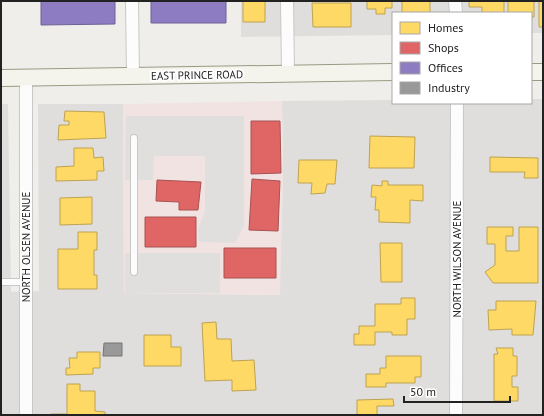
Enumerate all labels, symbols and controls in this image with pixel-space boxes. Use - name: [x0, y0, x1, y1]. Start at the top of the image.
- legend: [392, 12, 532, 104]
- text: Homes: [428, 20, 463, 35]
- text: Shops: [428, 40, 459, 55]
- text: Offices: [428, 60, 463, 75]
- street label: EAST PRINCE ROAD: [151, 67, 243, 83]
- text: Industry: [428, 80, 470, 95]
- street label: NORTH OLSEN AVENUE: [19, 192, 33, 302]
- street label: NORTH WILSON AVENUE: [450, 200, 464, 317]
- scale bar: [404, 378, 510, 404]
- text: 50 m: [410, 384, 436, 399]

